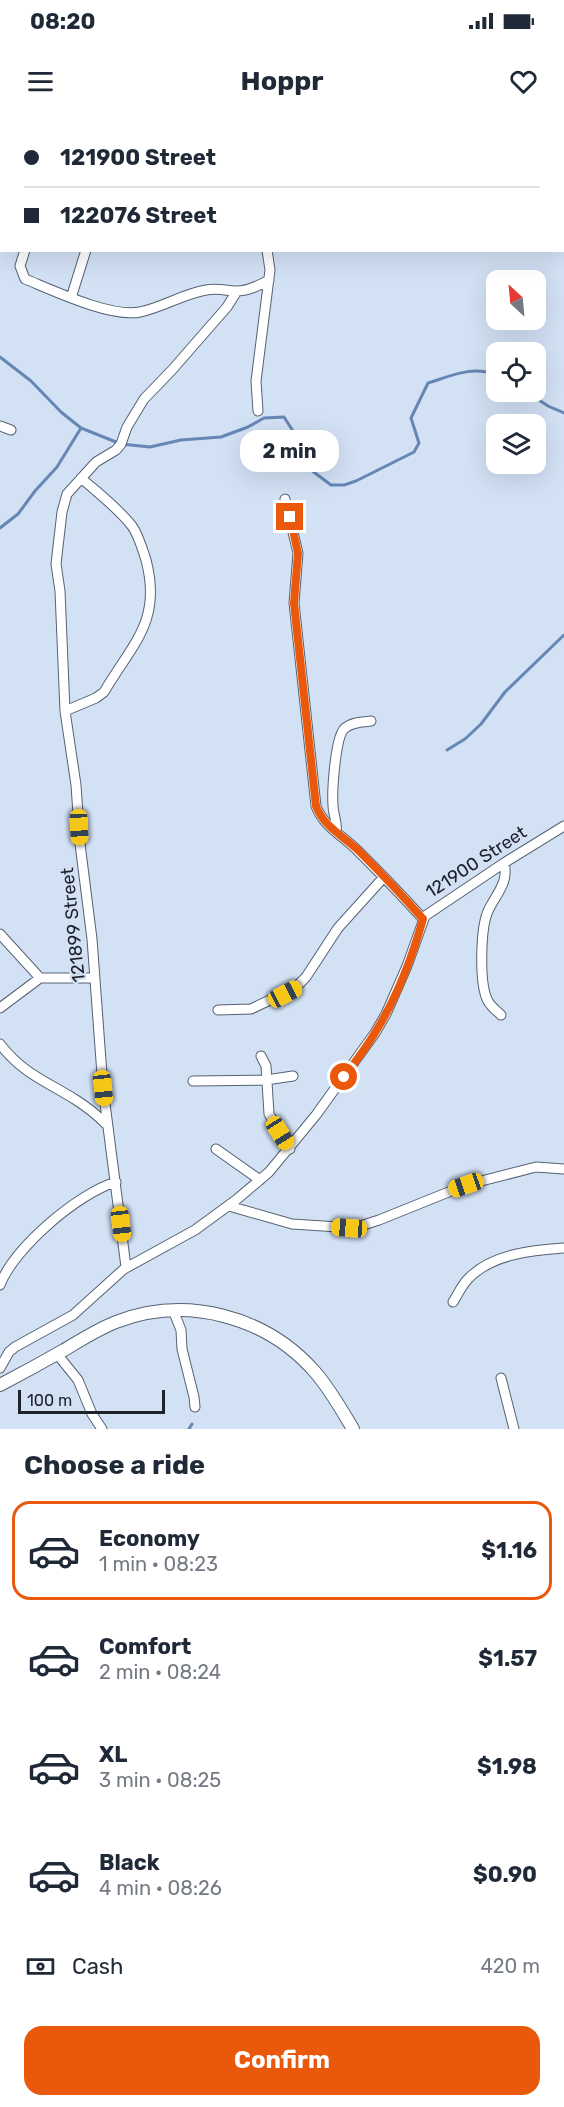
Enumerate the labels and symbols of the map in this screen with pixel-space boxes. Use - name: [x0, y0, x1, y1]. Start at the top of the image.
- north arrow: [486, 270, 546, 330]
- callout: 2 min: [240, 430, 340, 472]
- route end: [276, 503, 303, 530]
- car: [69, 809, 89, 845]
- street label: 121900 Street: [421, 821, 531, 903]
- street label: 121899 Street: [56, 867, 90, 983]
- car: [265, 978, 305, 1010]
- route start: [330, 1063, 357, 1090]
- car: [92, 1069, 114, 1107]
- car: [263, 1113, 297, 1153]
- car: [446, 1171, 486, 1199]
- car: [110, 1205, 132, 1243]
- car: [330, 1218, 368, 1238]
- scale bar: [18, 1387, 165, 1414]

